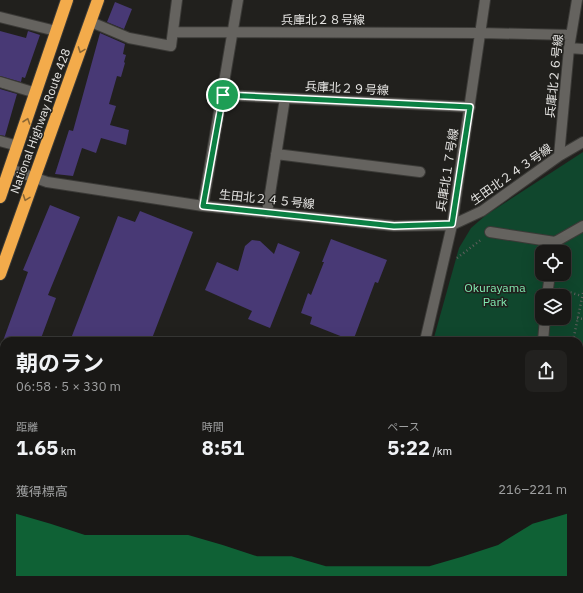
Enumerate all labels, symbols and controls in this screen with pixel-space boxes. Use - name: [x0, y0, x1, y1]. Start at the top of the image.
- street label: 兵庫北２８号線: [281, 12, 365, 27]
- street label: 兵庫北２６号線: [542, 33, 566, 119]
- street label: National Highway Route 428: [7, 46, 73, 196]
- one-way arrow: [77, 46, 86, 53]
- pin: [206, 78, 240, 112]
- street label: 兵庫北２９号線: [305, 78, 389, 98]
- icon: arrive: [212, 84, 234, 106]
- one-way arrow: [22, 118, 30, 125]
- street label: 兵庫北１７号線: [433, 127, 461, 213]
- street label: 生田北２４３号線: [467, 140, 555, 208]
- street label: 生田北２４５号線: [218, 187, 316, 211]
- one-way arrow: [23, 195, 31, 202]
- map controls: [535, 245, 571, 325]
- button: locate: [535, 245, 571, 281]
- park label: Okurayama Park: [464, 280, 526, 309]
- button: layers: [535, 289, 571, 325]
- text: 朝のラン: [16, 348, 104, 377]
- button: share: [525, 350, 567, 392]
- text: 06:58 · 5 × 330 m: [16, 378, 121, 395]
- text: 距離: [16, 420, 38, 434]
- text: 時間: [202, 420, 224, 434]
- text: ペース: [387, 420, 420, 434]
- text: 1.65: [16, 434, 58, 461]
- text: 8:51: [202, 434, 244, 461]
- text: 5:22: [387, 434, 430, 461]
- text: km: [58, 444, 76, 458]
- text: /km: [430, 444, 452, 458]
- text: 216–221 m: [498, 481, 567, 498]
- text: 獲得標高: [16, 483, 68, 500]

